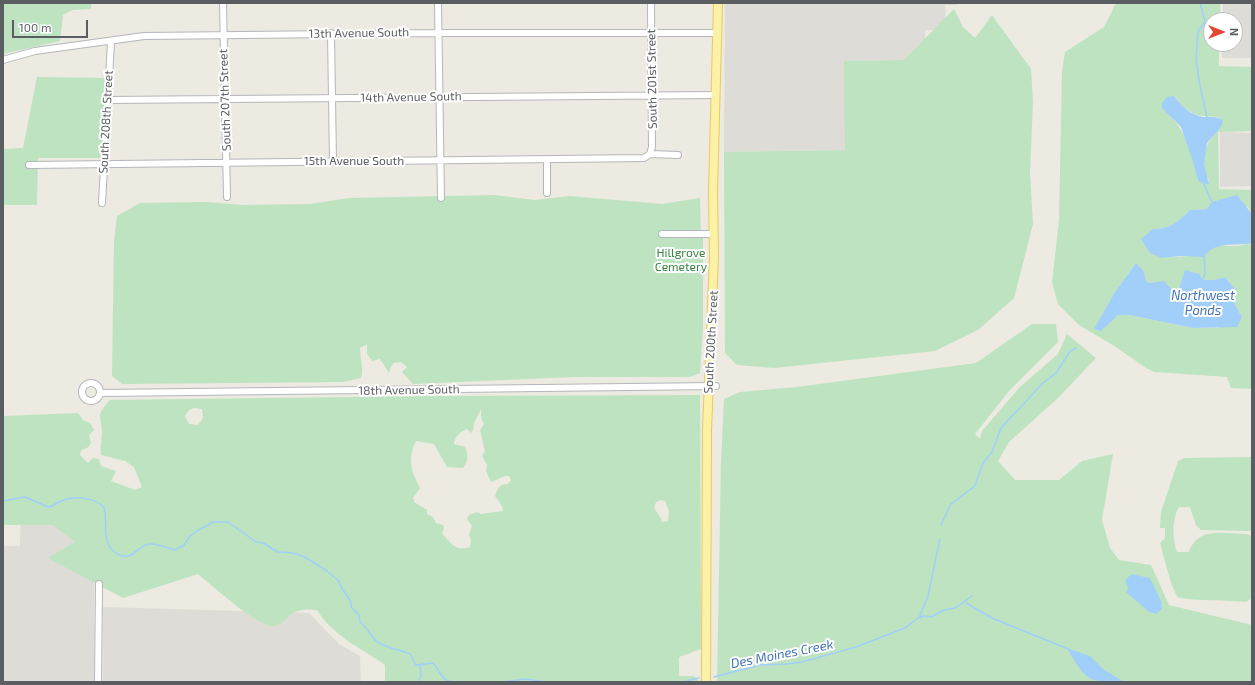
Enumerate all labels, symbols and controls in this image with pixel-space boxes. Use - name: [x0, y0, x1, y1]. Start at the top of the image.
- scale bar: [14, 12, 90, 38]
- north arrow: [1203, 12, 1243, 52]
- text: 100 m: [19, 20, 51, 34]
- street label: 13th Avenue South: [309, 25, 409, 41]
- text: N: [1228, 28, 1241, 36]
- street label: South 201st Street: [644, 29, 660, 129]
- street label: South 207th Street: [216, 49, 234, 151]
- street label: South 208th Street: [96, 70, 116, 174]
- street label: 14th Avenue South: [360, 89, 462, 105]
- street label: 15th Avenue South: [304, 154, 404, 168]
- park label: Hillgrove Cemetery: [655, 246, 707, 274]
- water label: Northwest Ponds: [1171, 288, 1235, 319]
- street label: South 200th Street: [701, 290, 721, 394]
- street label: 18th Avenue South: [358, 382, 460, 398]
- water label: Des Moines Creek: [729, 636, 835, 672]

